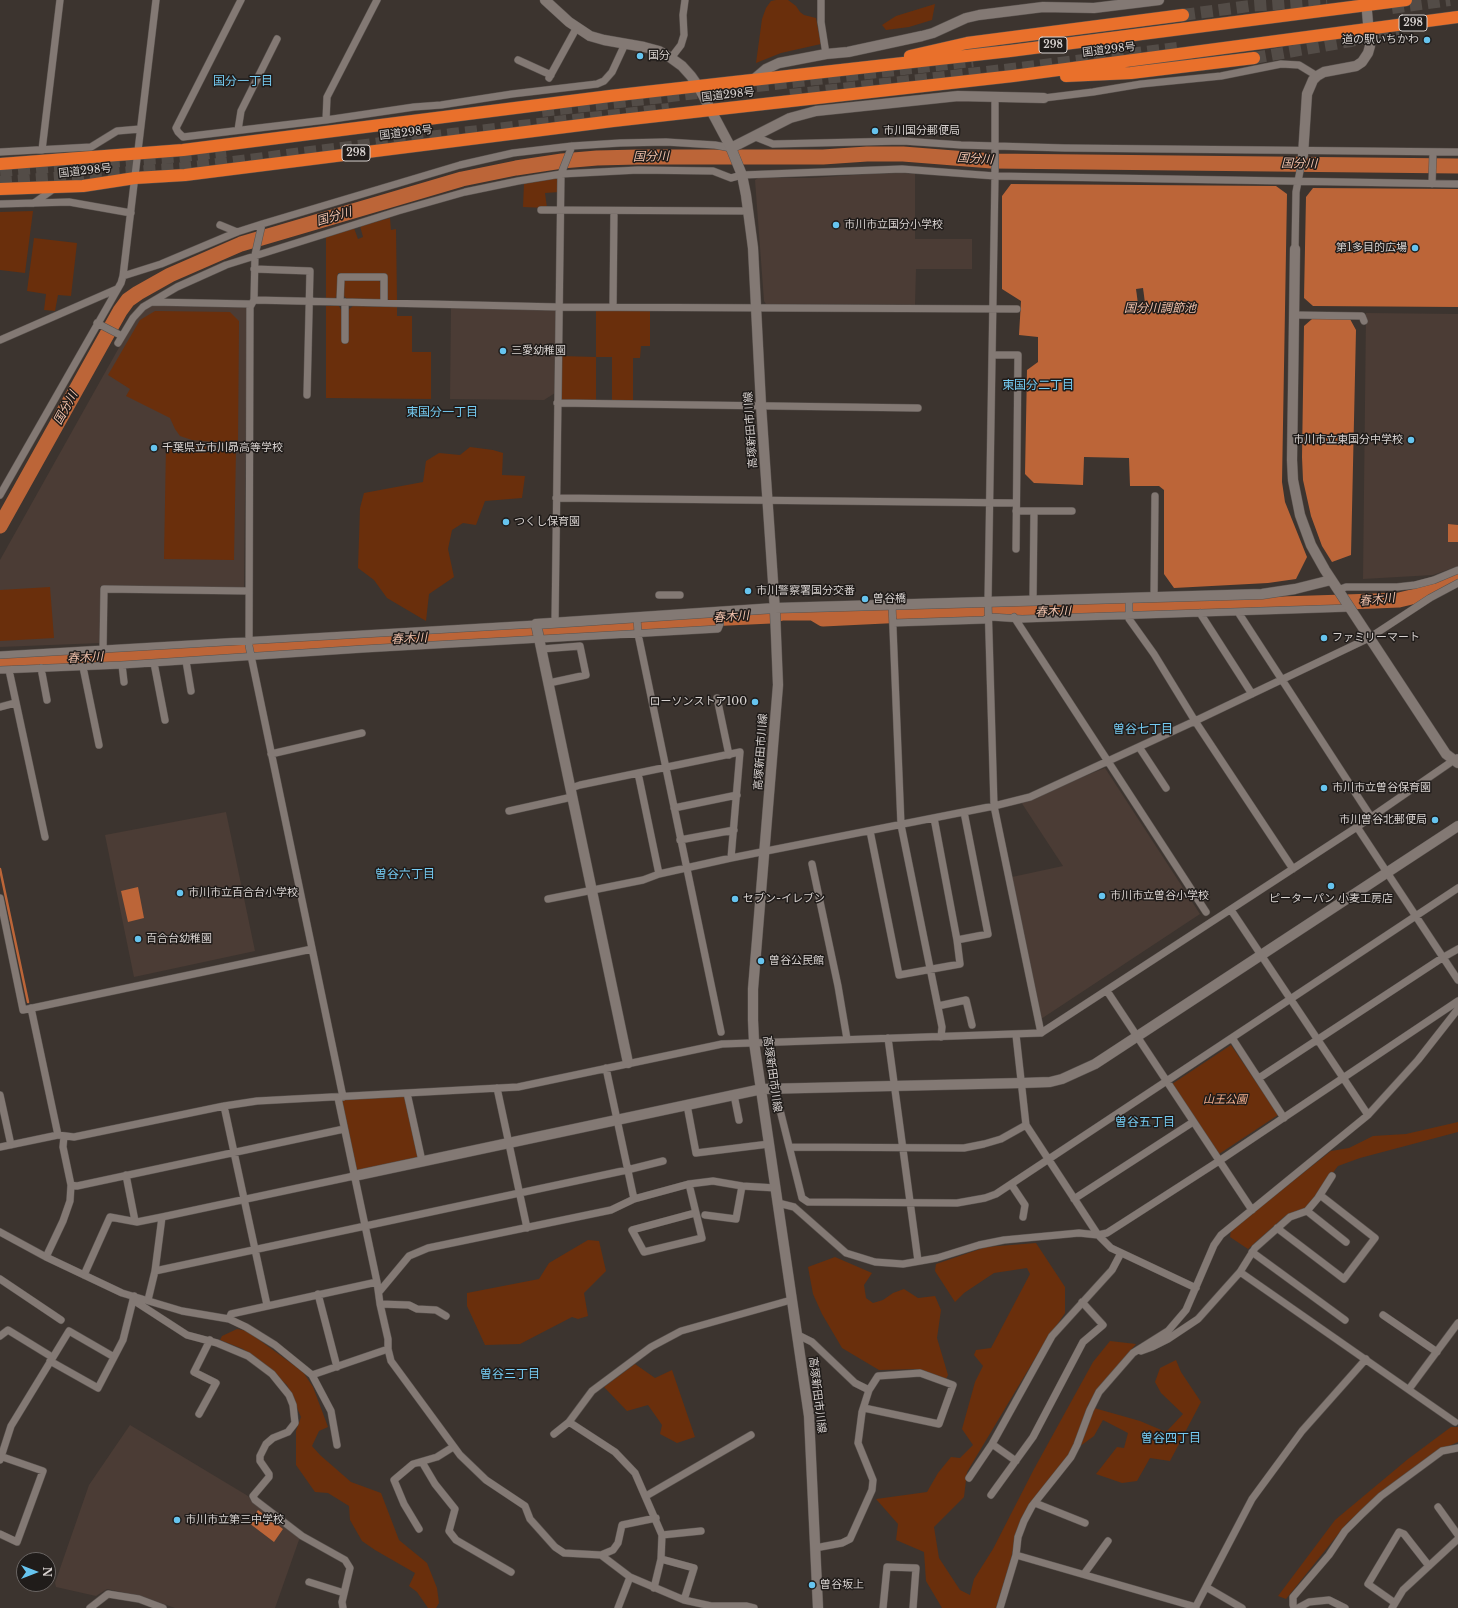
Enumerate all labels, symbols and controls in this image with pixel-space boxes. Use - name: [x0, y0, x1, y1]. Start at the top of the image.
- road number: 298: [1399, 15, 1427, 31]
- place label: 道の駅いちかわ: [1342, 33, 1419, 47]
- marker: 道の駅いちかわ: [1422, 35, 1432, 45]
- road number: 298: [1039, 37, 1067, 53]
- street label: 国道298号: [1082, 40, 1136, 60]
- place label: 国分: [648, 49, 670, 63]
- marker: 国分: [635, 51, 645, 61]
- district label: 国分一丁目: [213, 75, 273, 89]
- street label: 国道298号: [701, 86, 755, 104]
- street label: 国道298号: [379, 123, 433, 143]
- place label: 市川国分郵便局: [883, 124, 960, 138]
- marker: 市川国分郵便局: [870, 126, 880, 136]
- road number: 298: [342, 145, 370, 161]
- water label: 国分川: [633, 149, 669, 165]
- water label: 国分川: [957, 151, 993, 167]
- water label: 国分川: [1281, 156, 1317, 172]
- street label: 国道298号: [58, 162, 112, 180]
- water label: 国分川: [315, 205, 353, 229]
- place label: 市川市立国分小学校: [844, 218, 943, 232]
- marker: 市川市立国分小学校: [831, 220, 841, 230]
- place label: 第1多目的広場: [1336, 241, 1407, 255]
- marker: 第1多目的広場: [1410, 243, 1420, 253]
- water label: 国分川調節池: [1124, 302, 1196, 316]
- place label: 三愛幼稚園: [511, 344, 566, 358]
- marker: 三愛幼稚園: [498, 346, 508, 356]
- district label: 東国分二丁目: [1002, 379, 1074, 393]
- water label: 国分川: [51, 389, 81, 427]
- street label: 高塚新田市川線: [742, 391, 760, 469]
- district label: 東国分一丁目: [406, 406, 478, 420]
- place label: 市川市立東国分中学校: [1293, 433, 1403, 447]
- marker: 市川市立東国分中学校: [1406, 435, 1416, 445]
- place label: 千葉県立市川昴高等学校: [162, 441, 283, 455]
- marker: 千葉県立市川昴高等学校: [149, 443, 159, 453]
- place label: つくし保育園: [514, 515, 580, 529]
- marker: つくし保育園: [501, 517, 511, 527]
- place label: 市川警察署国分交番: [756, 584, 855, 598]
- marker: 市川警察署国分交番: [743, 586, 753, 596]
- water label: 春木川: [1358, 591, 1396, 609]
- place label: 曽谷橋: [873, 592, 906, 606]
- marker: 曽谷橋: [860, 594, 870, 604]
- water label: 春木川: [1035, 604, 1071, 620]
- water label: 春木川: [713, 609, 749, 625]
- water label: 春木川: [391, 631, 427, 647]
- place label: ファミリーマート: [1332, 631, 1420, 645]
- marker: ファミリーマート: [1319, 633, 1329, 643]
- water label: 春木川: [67, 650, 103, 666]
- place label: ローソンストア100: [649, 695, 747, 709]
- marker: ローソンストア100: [750, 697, 760, 707]
- street label: 高塚新田市川線: [752, 713, 770, 791]
- district label: 曽谷七丁目: [1113, 723, 1173, 737]
- place label: 市川市立曽谷保育園: [1332, 781, 1431, 795]
- marker: 市川市立曽谷保育園: [1319, 783, 1329, 793]
- place label: 市川曽谷北郵便局: [1339, 813, 1427, 827]
- marker: 市川曽谷北郵便局: [1430, 815, 1440, 825]
- district label: 曽谷六丁目: [375, 868, 435, 882]
- marker: ピーターパン 小麦工房店: [1326, 881, 1336, 891]
- place label: 市川市立百合台小学校: [188, 886, 298, 900]
- marker: 市川市立百合台小学校: [175, 888, 185, 898]
- place label: 市川市立曽谷小学校: [1110, 889, 1209, 903]
- marker: 市川市立曽谷小学校: [1097, 891, 1107, 901]
- place label: セブン-イレブン: [743, 892, 825, 906]
- place label: ピーターパン 小麦工房店: [1269, 892, 1393, 906]
- marker: セブン-イレブン: [730, 894, 740, 904]
- place label: 百合台幼稚園: [146, 932, 212, 946]
- marker: 百合台幼稚園: [133, 934, 143, 944]
- place label: 曽谷公民館: [769, 954, 824, 968]
- marker: 曽谷公民館: [756, 956, 766, 966]
- street label: 高塚新田市川線: [760, 1035, 784, 1113]
- park label: 山王公園: [1203, 1093, 1247, 1107]
- district label: 曽谷五丁目: [1115, 1116, 1175, 1130]
- street label: 高塚新田市川線: [806, 1356, 828, 1434]
- district label: 曽谷三丁目: [480, 1368, 540, 1382]
- district label: 曽谷四丁目: [1141, 1432, 1201, 1446]
- place label: 市川市立第三中学校: [185, 1513, 284, 1527]
- marker: 市川市立第三中学校: [172, 1515, 182, 1525]
- north arrow: [16, 1552, 56, 1592]
- text: N: [40, 1567, 54, 1577]
- place label: 曽谷坂上: [820, 1578, 864, 1592]
- marker: 曽谷坂上: [807, 1580, 817, 1590]

